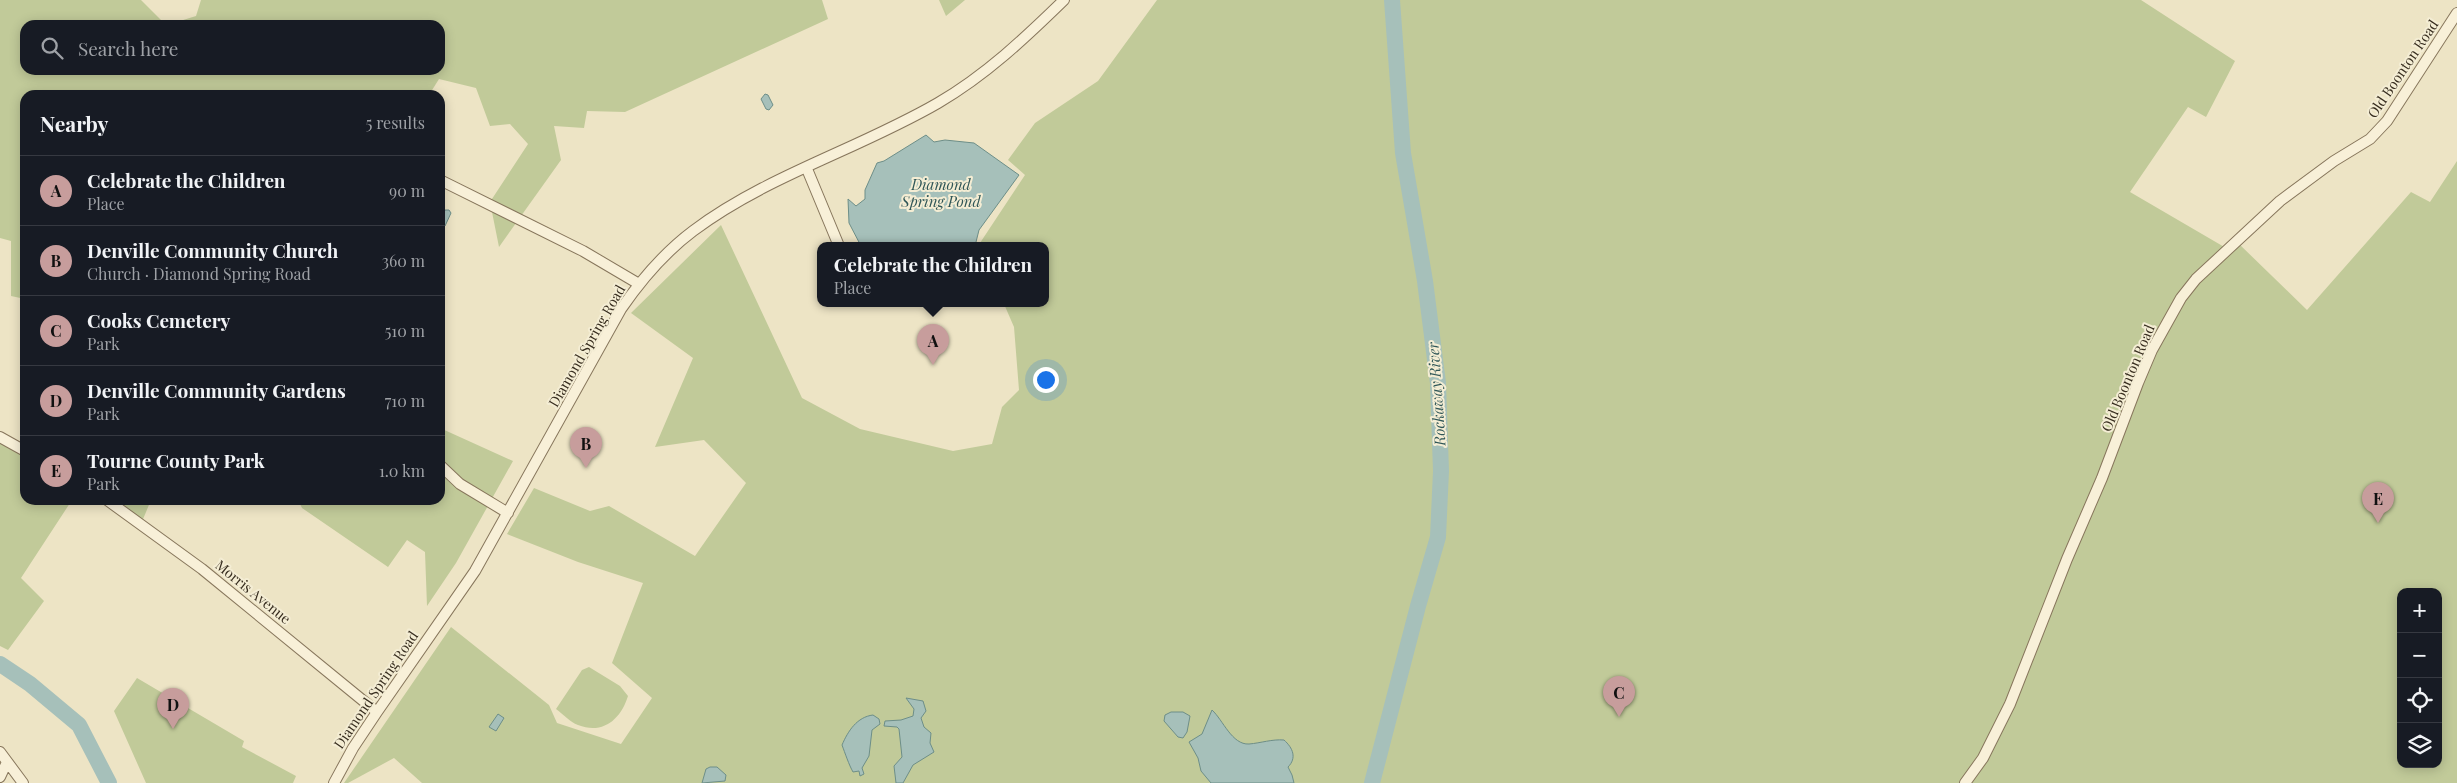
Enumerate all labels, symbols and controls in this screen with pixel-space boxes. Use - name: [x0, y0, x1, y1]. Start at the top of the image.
- street label: Old Boonton Road: [2363, 16, 2442, 121]
- search box: [20, 20, 445, 75]
- icon: search: [38, 34, 66, 62]
- text: Search here: [78, 35, 178, 61]
- text: Nearby: [40, 109, 109, 137]
- text: 5 results: [366, 112, 425, 133]
- text: Celebrate the Children: [87, 167, 286, 193]
- water label: Diamond Spring Pond: [900, 174, 982, 211]
- text: A: [51, 180, 61, 201]
- text: 90 m: [389, 180, 425, 201]
- text: Place: [87, 193, 125, 214]
- text: Denville Community Church: [87, 237, 338, 263]
- popup: [817, 242, 1049, 307]
- text: B: [51, 250, 61, 271]
- text: 360 m: [382, 250, 425, 271]
- text: Celebrate the Children: [834, 251, 1032, 277]
- text: Church · Diamond Spring Road: [87, 263, 311, 284]
- text: Place: [834, 277, 871, 298]
- street label: Diamond Spring Road: [544, 281, 629, 410]
- text: Cooks Cemetery: [87, 307, 230, 333]
- text: C: [50, 320, 62, 341]
- text: 510 m: [385, 320, 425, 341]
- street label: Old Boonton Road: [2096, 321, 2159, 434]
- pin: A: [917, 324, 949, 365]
- text: Park: [87, 333, 120, 354]
- water label: Rockaway River: [1422, 341, 1450, 448]
- your location: [1033, 367, 1059, 393]
- text: Denville Community Gardens: [87, 377, 346, 403]
- text: D: [50, 390, 62, 411]
- text: 710 m: [385, 390, 425, 411]
- text: Park: [87, 403, 120, 424]
- pin: B: [570, 427, 602, 468]
- text: Tourne County Park: [87, 447, 265, 473]
- text: E: [51, 460, 61, 481]
- text: 1.0 km: [379, 460, 425, 481]
- text: Park: [87, 473, 120, 494]
- pin: E: [2362, 482, 2394, 523]
- street label: Morris Avenue: [212, 555, 295, 628]
- map controls: [2397, 588, 2442, 768]
- button: +: [2397, 588, 2442, 633]
- street label: Diamond Spring Road: [329, 627, 422, 752]
- button: −: [2397, 633, 2442, 678]
- pin: C: [1603, 676, 1635, 717]
- button: locate: [2397, 678, 2442, 723]
- pin: D: [157, 688, 189, 729]
- button: layers: [2397, 723, 2442, 768]

